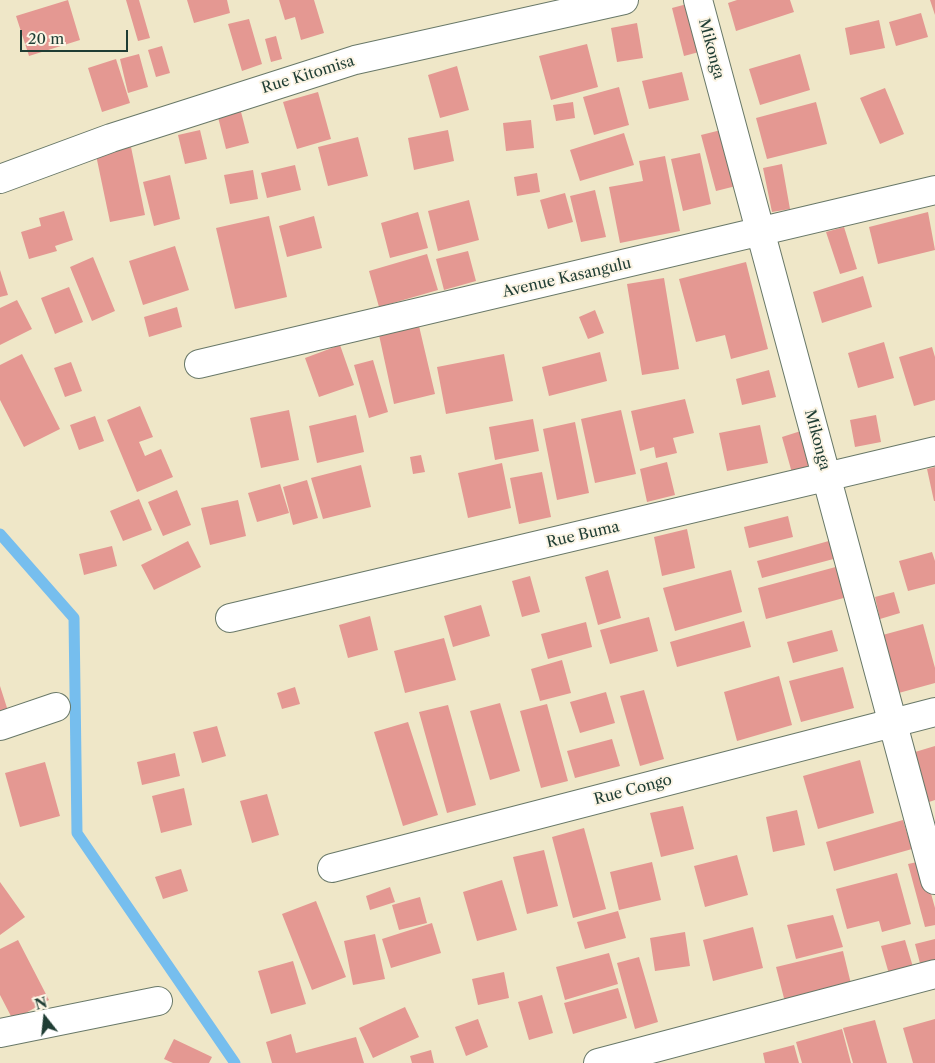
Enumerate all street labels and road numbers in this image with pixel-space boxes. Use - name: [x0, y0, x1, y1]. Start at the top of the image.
- street label: Mikonga: [694, 17, 728, 81]
- street label: Rue Kitomisa: [259, 52, 357, 98]
- street label: Avenue Kasangulu: [501, 254, 633, 302]
- street label: Mikonga: [800, 408, 834, 472]
- street label: Rue Buma: [545, 518, 621, 552]
- street label: Rue Congo: [592, 771, 674, 809]

